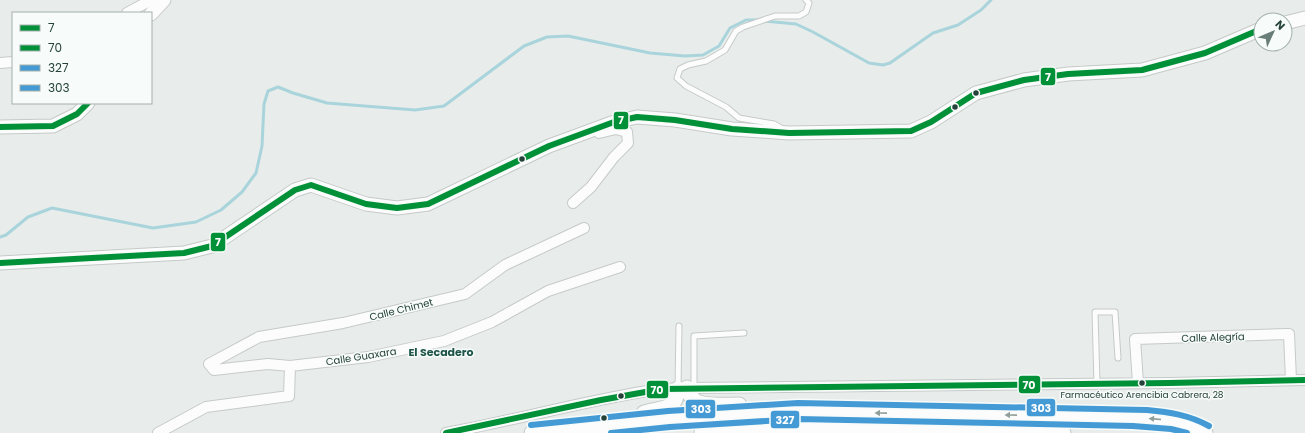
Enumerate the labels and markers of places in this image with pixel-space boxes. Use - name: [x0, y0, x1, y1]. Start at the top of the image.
- unlabelled marker: [971, 88, 981, 98]
- unlabelled marker: [950, 102, 960, 112]
- unlabelled marker: [517, 154, 527, 164]
- marker: Farmacéutico Arencibia Cabrera, 28: [1137, 378, 1147, 388]
- place label: Farmacéutico Arencibia Cabrera, 28: [1060, 389, 1224, 401]
- unlabelled marker: [616, 391, 626, 401]
- unlabelled marker: [599, 413, 609, 423]

